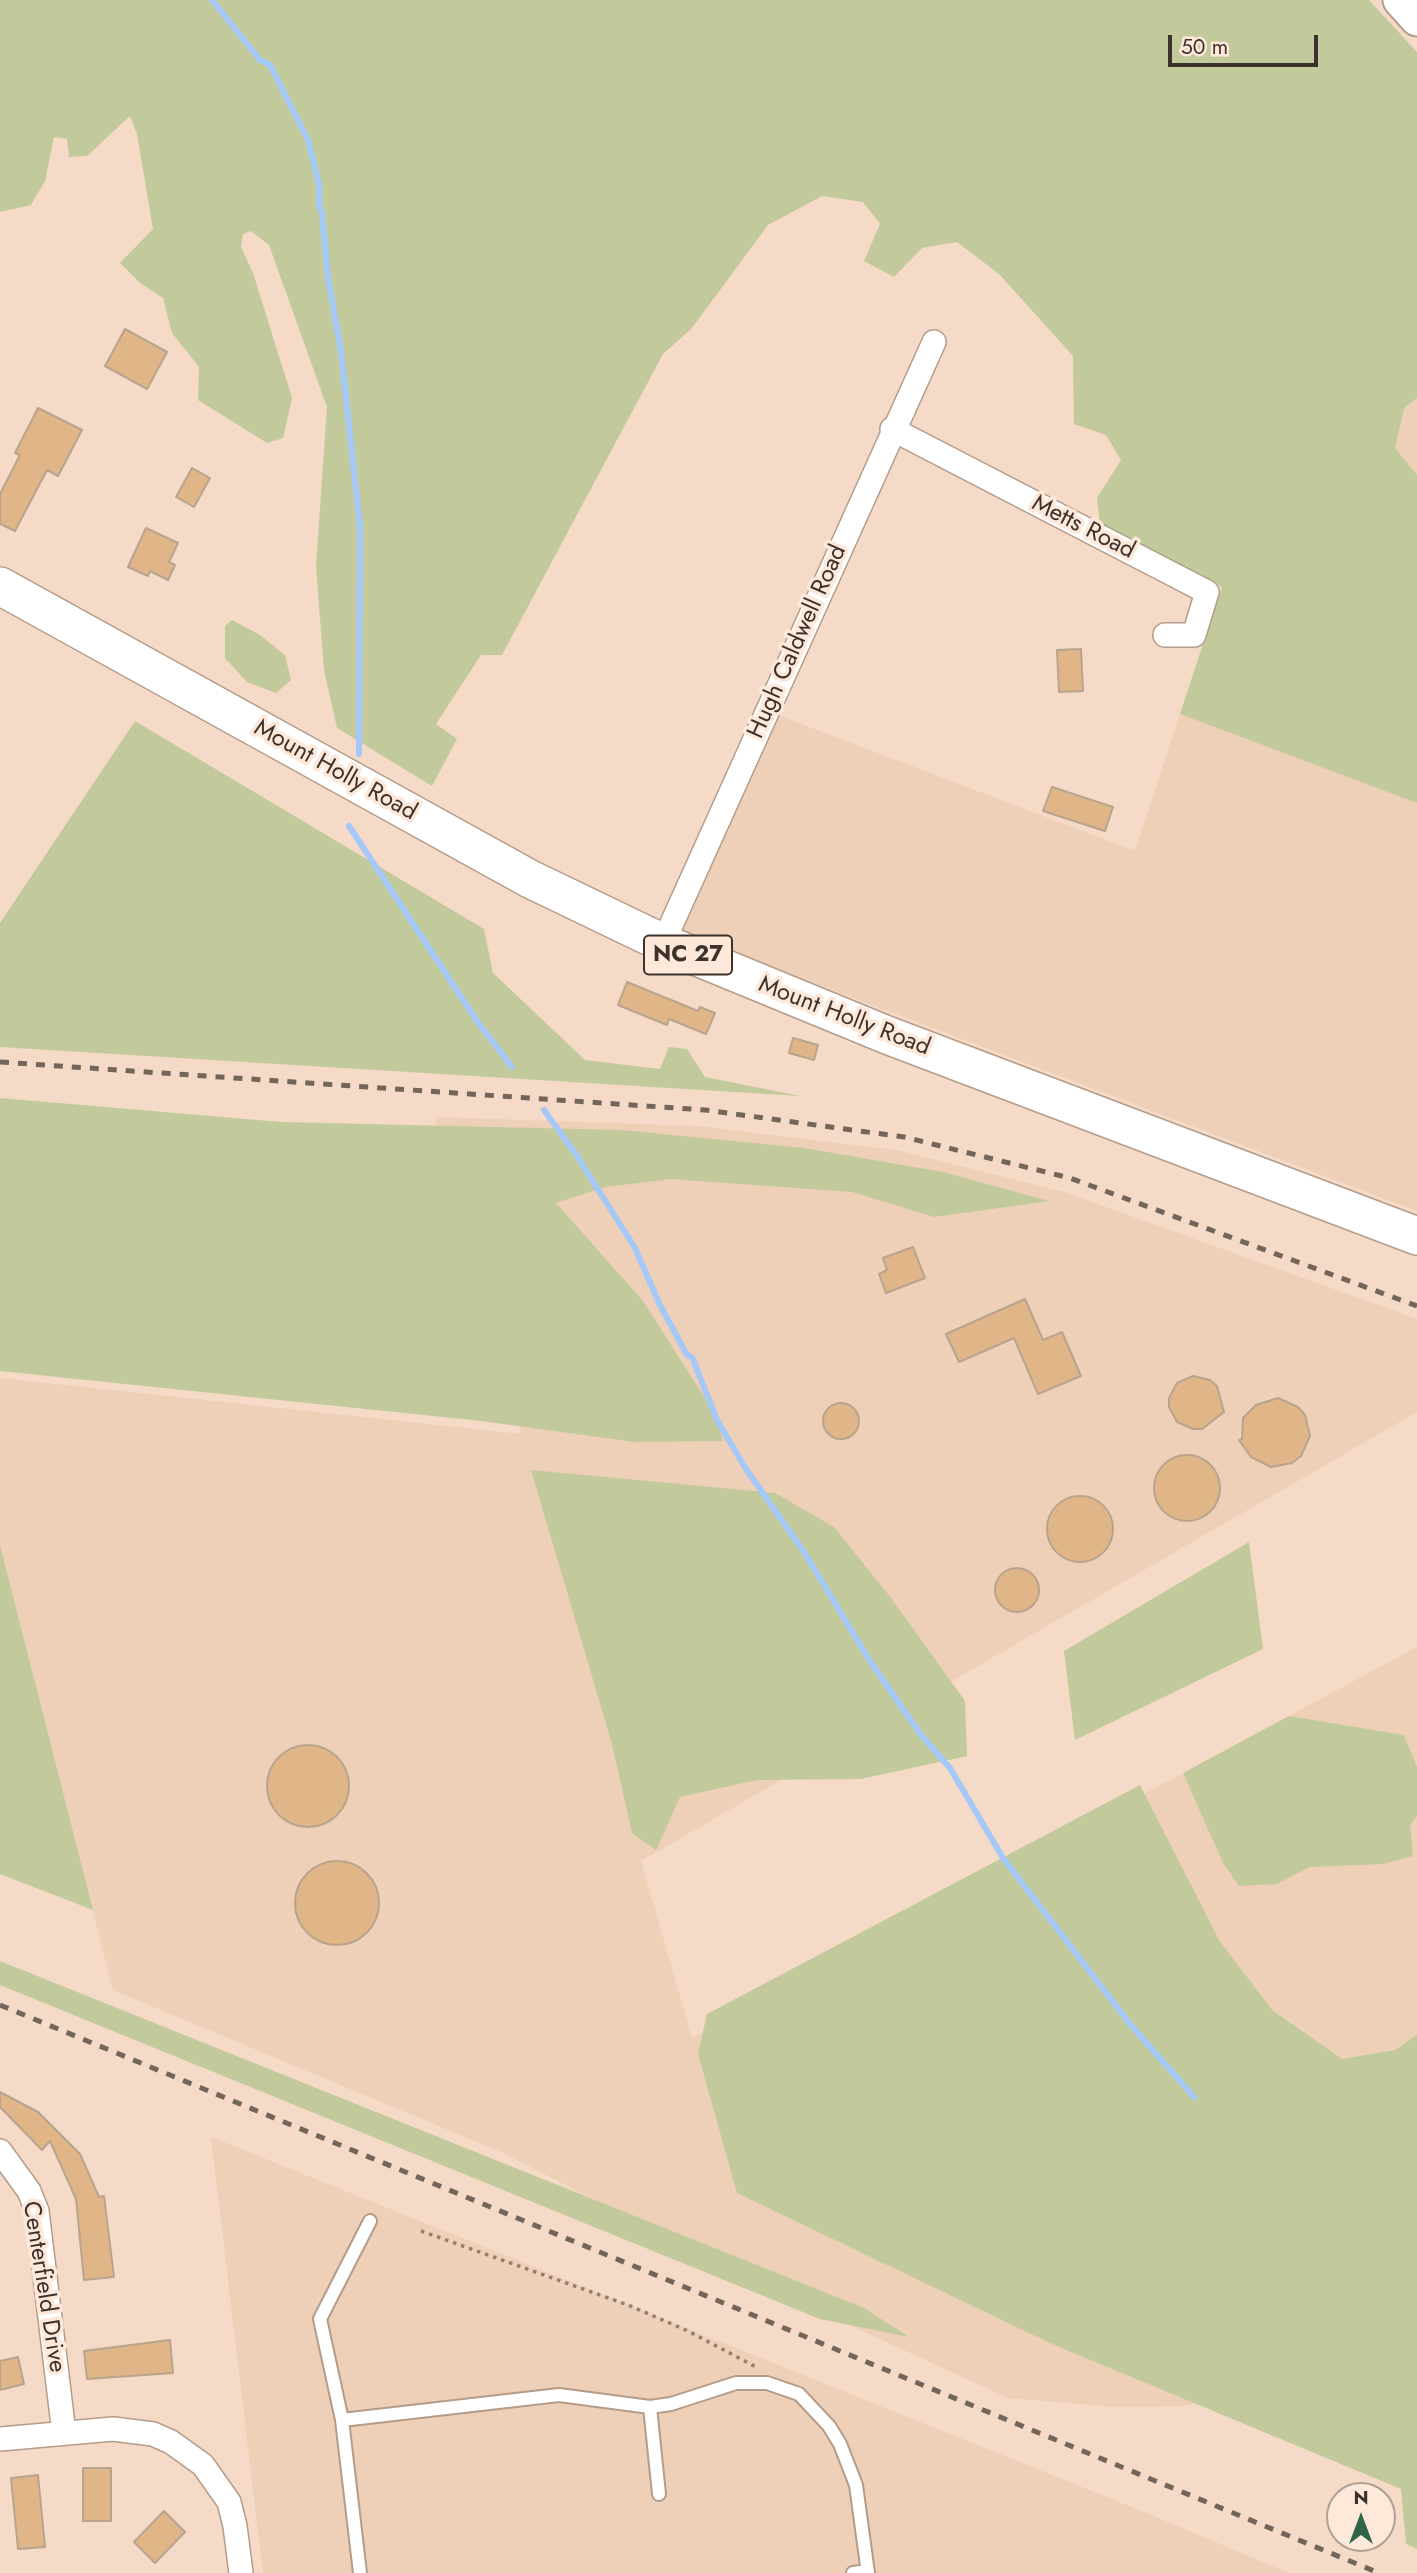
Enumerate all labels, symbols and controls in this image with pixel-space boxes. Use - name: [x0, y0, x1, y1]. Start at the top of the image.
- scale bar: [1172, 21, 1322, 65]
- text: 50 m: [1181, 32, 1228, 62]
- street label: Metts Road: [1027, 490, 1139, 566]
- street label: Hugh Caldwell Road: [742, 541, 854, 743]
- street label: Mount Holly Road: [249, 714, 421, 828]
- road number: NC 27: [644, 936, 732, 974]
- street label: Mount Holly Road: [754, 971, 934, 1063]
- street label: Centerfield Drive: [15, 2199, 71, 2375]
- north arrow: [1326, 2482, 1396, 2552]
- text: N: [1353, 2484, 1369, 2511]

